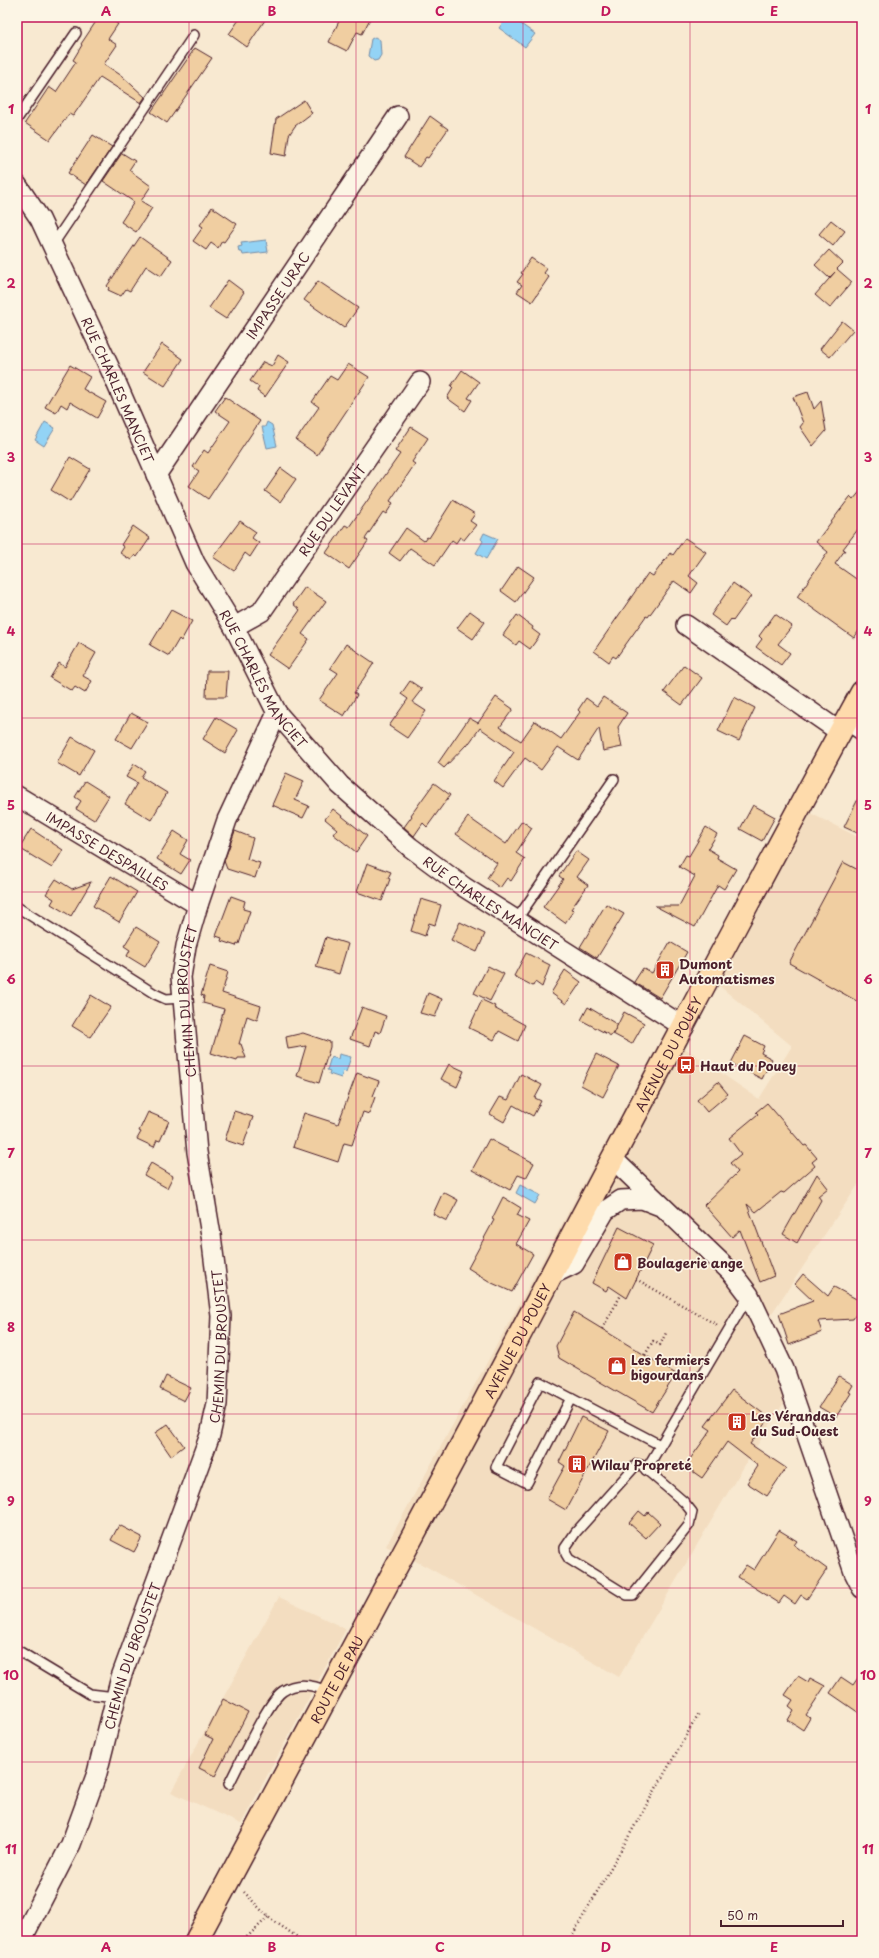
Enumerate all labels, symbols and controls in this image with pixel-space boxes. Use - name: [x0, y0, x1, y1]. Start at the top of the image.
- text: A: [101, 1, 111, 20]
- text: B: [268, 1, 277, 20]
- text: C: [435, 1, 445, 20]
- text: D: [601, 1, 611, 20]
- text: E: [770, 1, 778, 20]
- text: 1: [8, 99, 14, 118]
- text: 1: [865, 99, 871, 118]
- street label: IMPASSE URAC: [241, 248, 314, 343]
- text: 2: [6, 273, 16, 292]
- text: 2: [863, 273, 873, 292]
- street label: RUE CHARLES MANCIET: [77, 314, 160, 466]
- text: 3: [7, 447, 16, 466]
- text: 3: [864, 447, 873, 466]
- street label: RUE DU LEVANT: [293, 460, 370, 559]
- street label: RUE CHARLES MANCIET: [216, 605, 312, 752]
- text: 4: [7, 621, 16, 640]
- text: 4: [864, 621, 873, 640]
- text: 5: [7, 795, 15, 814]
- text: 5: [864, 795, 872, 814]
- street label: IMPASSE DESPAILLES: [43, 807, 173, 895]
- street label: RUE CHARLES MANCIET: [420, 851, 562, 954]
- street label: CHEMIN DU BROUSTET: [171, 922, 201, 1078]
- place label: Dumont Automatismes: [679, 954, 775, 988]
- building icon: Dumont Automatismes: [654, 959, 676, 981]
- text: 6: [6, 969, 16, 988]
- text: 6: [863, 969, 873, 988]
- street label: AVENUE DU POUEY: [630, 992, 706, 1114]
- bus stop icon: Haut du Pouey: [675, 1054, 697, 1076]
- place label: Haut du Pouey: [700, 1056, 796, 1075]
- text: 7: [7, 1143, 15, 1162]
- text: 7: [864, 1143, 872, 1162]
- shop icon: Boulagerie ange: [612, 1251, 634, 1273]
- place label: Boulagerie ange: [637, 1253, 743, 1272]
- street label: CHEMIN DU BROUSTET: [203, 1269, 231, 1425]
- street label: AVENUE DU POUEY: [479, 1279, 555, 1401]
- text: 8: [7, 1317, 15, 1336]
- text: 8: [864, 1317, 872, 1336]
- place label: Les fermiers bigourdans: [631, 1350, 710, 1384]
- shop icon: Les fermiers bigourdans: [606, 1355, 628, 1377]
- place label: Les Vérandas du Sud-Ouest: [751, 1406, 839, 1440]
- building icon: Les Vérandas du Sud-Ouest: [726, 1411, 748, 1433]
- building icon: Wilau Propreté: [566, 1453, 588, 1475]
- place label: Wilau Propreté: [591, 1455, 692, 1474]
- text: 9: [7, 1491, 15, 1510]
- text: 9: [864, 1491, 872, 1510]
- street label: CHEMIN DU BROUSTET: [99, 1580, 165, 1731]
- street label: ROUTE DE PAU: [305, 1632, 367, 1726]
- text: 10: [3, 1665, 19, 1684]
- text: 10: [860, 1665, 876, 1684]
- text: 11: [5, 1839, 17, 1858]
- text: 11: [862, 1839, 874, 1858]
- scale bar: [721, 1902, 843, 1928]
- text: 50 m: [727, 1906, 758, 1924]
- text: A: [101, 1937, 111, 1956]
- text: B: [268, 1937, 277, 1956]
- text: C: [435, 1937, 445, 1956]
- text: D: [601, 1937, 611, 1956]
- text: E: [770, 1937, 778, 1956]

